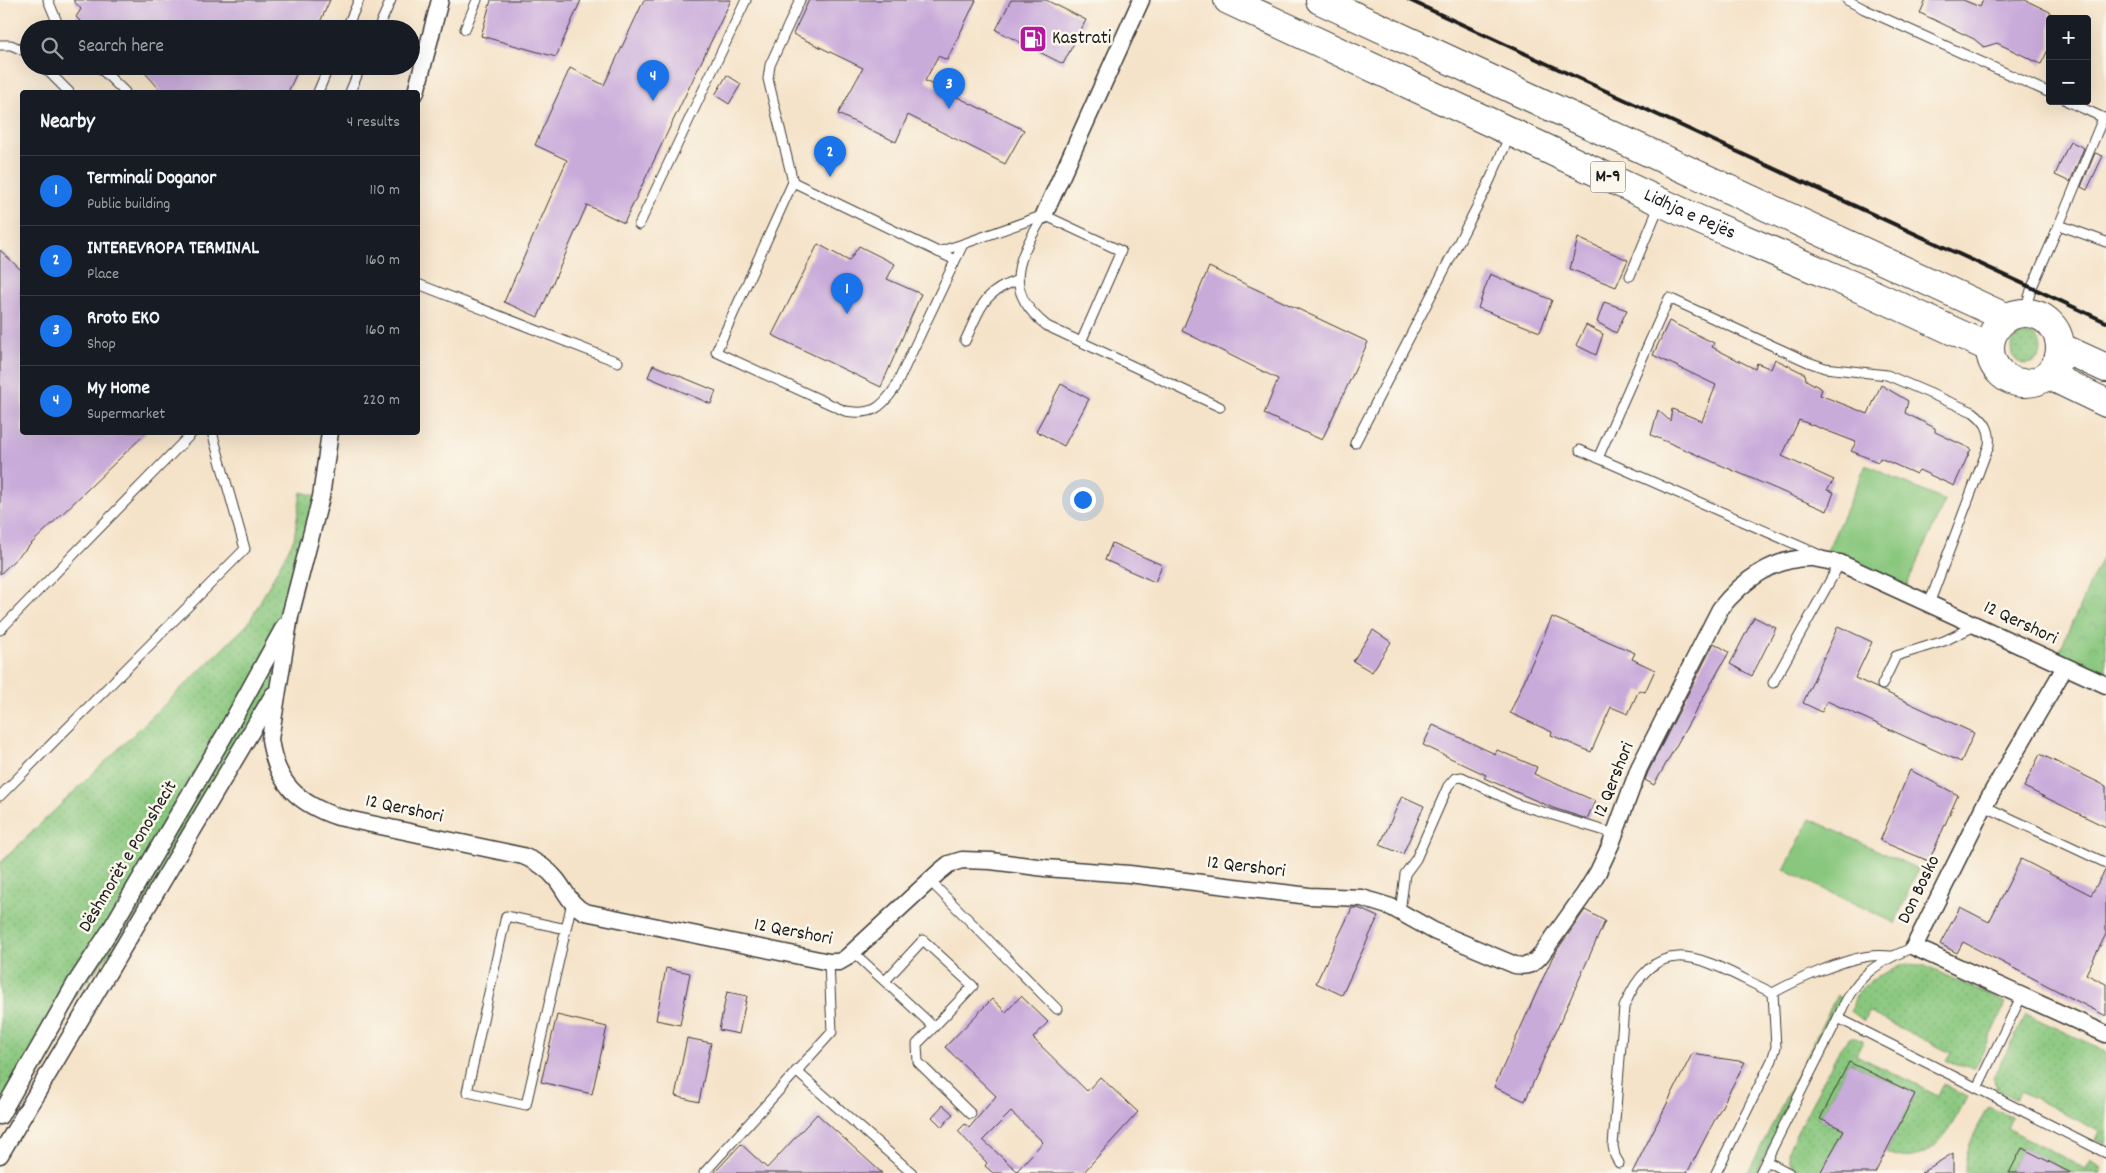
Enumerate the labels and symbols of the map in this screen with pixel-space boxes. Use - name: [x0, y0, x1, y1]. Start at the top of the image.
- fuel station icon: Kastrati: [1018, 24, 1048, 54]
- place label: Kastrati: [1052, 26, 1112, 53]
- pin: 4: [637, 60, 669, 101]
- pin: 3: [933, 68, 965, 109]
- pin: 2: [814, 136, 846, 177]
- road number: M-9: [1590, 162, 1626, 192]
- street label: Lidhja e Pejës: [1639, 182, 1740, 247]
- pin: 1: [831, 273, 863, 314]
- your location: [1070, 487, 1096, 513]
- street label: 12 Qershori: [1979, 595, 2062, 653]
- street label: 12 Qershori: [1588, 738, 1643, 822]
- street label: Dëshmorët e Ponoshecit: [73, 776, 185, 938]
- street label: 12 Qershori: [363, 789, 446, 832]
- street label: 12 Qershori: [1205, 850, 1287, 886]
- street label: Don Bosko: [1892, 851, 1948, 929]
- street label: 12 Qershori: [752, 912, 835, 954]

